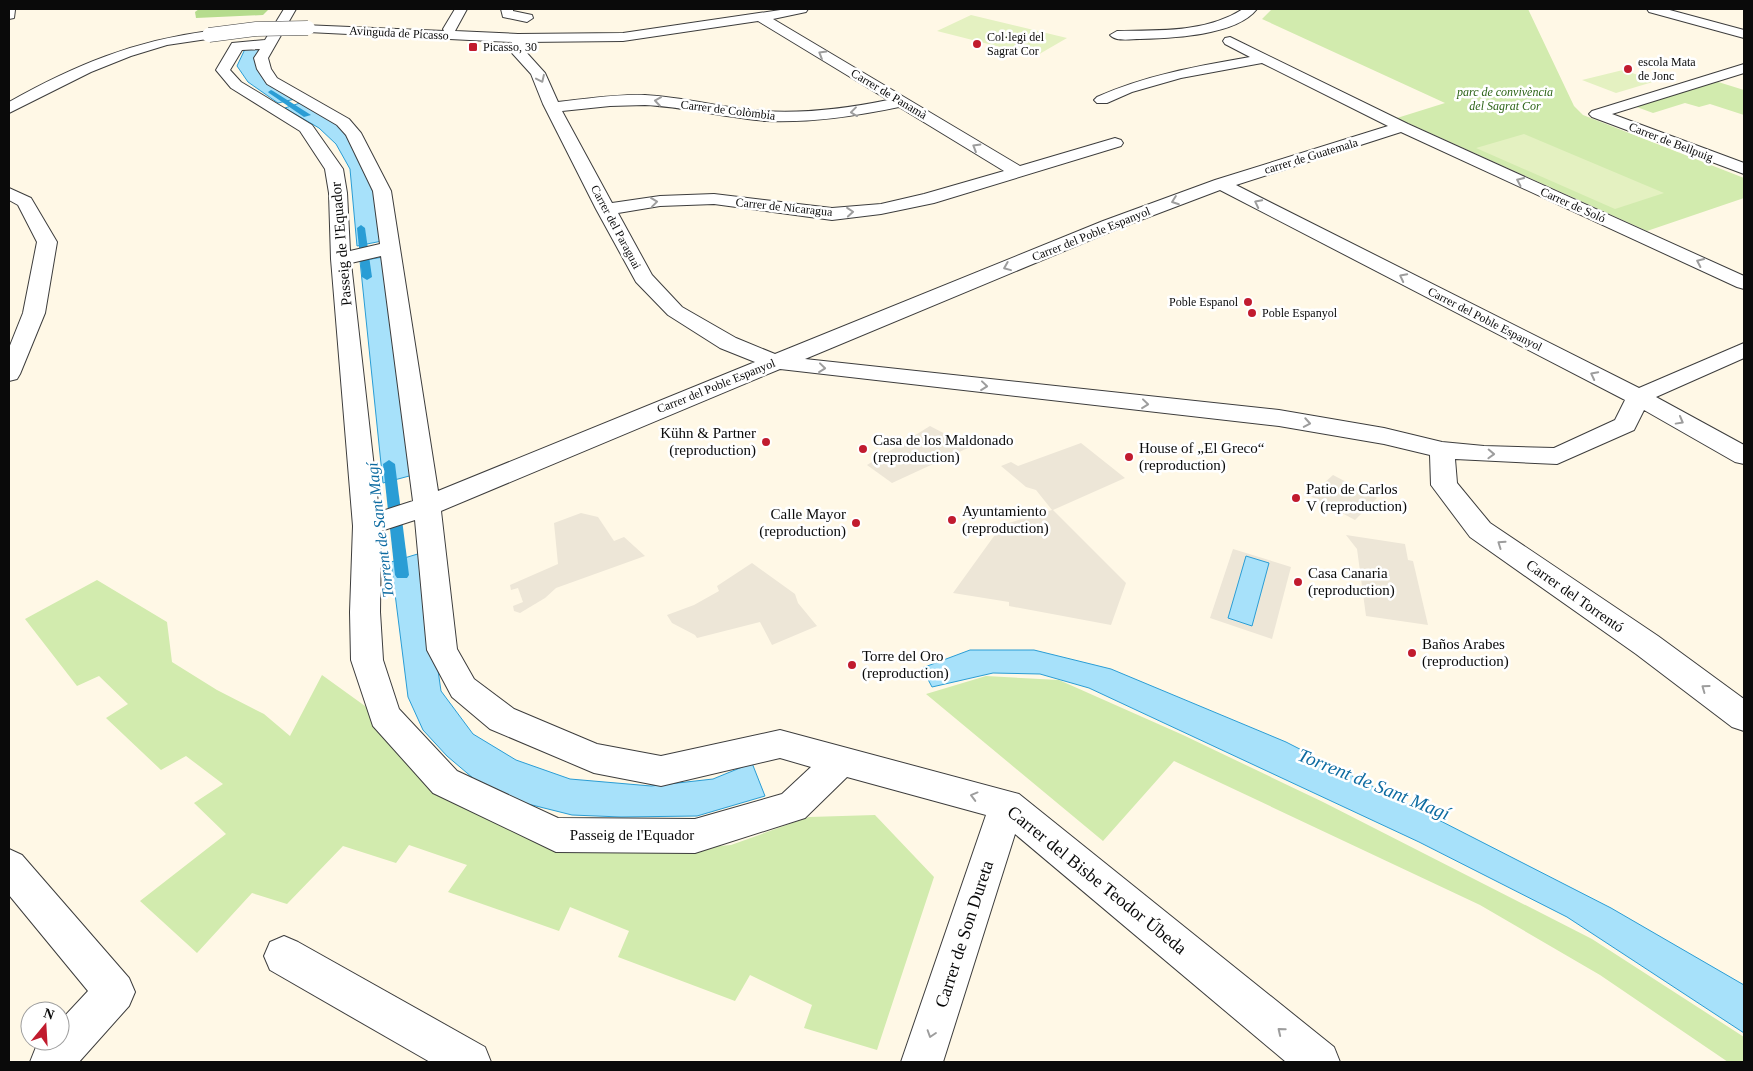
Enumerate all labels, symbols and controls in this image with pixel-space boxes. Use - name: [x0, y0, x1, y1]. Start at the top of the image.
- street label: Avinguda de Picasso: [349, 23, 449, 43]
- place label: Col·legi del Sagrat Cor: [987, 30, 1045, 58]
- marker: Col·legi del Sagrat Cor: [971, 38, 983, 50]
- place label: Picasso, 30: [483, 40, 537, 54]
- marker: Picasso, 30: [467, 41, 479, 53]
- one-way arrow: [818, 51, 827, 61]
- place label: escola Mata de Jonc: [1638, 55, 1696, 83]
- marker: escola Mata de Jonc: [1622, 63, 1634, 75]
- street label: Carrer de Panamà: [849, 66, 930, 122]
- one-way arrow: [534, 74, 545, 83]
- park label: parc de convivència del Sagrat Cor: [1456, 85, 1553, 113]
- one-way arrow: [654, 96, 662, 107]
- street label: Carrer de Colòmbia: [680, 97, 777, 123]
- one-way arrow: [850, 106, 858, 117]
- street label: Carrer de Bellpuig: [1627, 119, 1715, 165]
- street label: carrer de Guatemala: [1262, 135, 1360, 177]
- one-way arrow: [972, 143, 981, 153]
- one-way arrow: [1516, 176, 1525, 187]
- street label: Passeig de l'Equador: [328, 181, 354, 307]
- street label: Carrer del Paraguai: [588, 183, 644, 272]
- street label: Carrer de Soló: [1538, 184, 1608, 226]
- street label: Carrer de Nicaragua: [735, 195, 834, 219]
- one-way arrow: [1171, 195, 1180, 205]
- one-way arrow: [650, 197, 658, 208]
- one-way arrow: [1254, 199, 1263, 209]
- street label: Carrer del Poble Espanyol: [1030, 204, 1153, 264]
- one-way arrow: [846, 207, 854, 218]
- one-way arrow: [1696, 258, 1705, 268]
- one-way arrow: [1004, 261, 1012, 271]
- one-way arrow: [1399, 273, 1408, 283]
- street label: Carrer del Poble Espanyol: [1426, 284, 1545, 354]
- place label: Poble Espanol: [1169, 295, 1239, 309]
- marker: Poble Espanol: [1242, 296, 1254, 308]
- place label: Poble Espanyol: [1262, 306, 1338, 320]
- marker: Poble Espanyol: [1246, 307, 1258, 319]
- street label: Carrer del Poble Espanyol: [655, 356, 778, 416]
- one-way arrow: [819, 362, 827, 373]
- one-way arrow: [1590, 371, 1599, 381]
- one-way arrow: [980, 380, 988, 391]
- one-way arrow: [1142, 398, 1150, 409]
- one-way arrow: [1675, 415, 1684, 425]
- one-way arrow: [1302, 417, 1311, 427]
- place label: Kühn & Partner (reproduction): [660, 425, 756, 459]
- place label: Casa de los Maldonado (reproduction): [873, 432, 1013, 466]
- marker: Kühn & Partner (reproduction): [760, 436, 772, 448]
- place label: House of „El Greco“ (reproduction): [1139, 440, 1265, 474]
- marker: Casa de los Maldonado (reproduction): [857, 443, 869, 455]
- one-way arrow: [1488, 449, 1495, 459]
- marker: House of „El Greco“ (reproduction): [1123, 451, 1135, 463]
- water label: Torrent de Sant Magí: [363, 460, 398, 599]
- place label: Patio de Carlos V (reproduction): [1306, 481, 1407, 515]
- marker: Patio de Carlos V (reproduction): [1290, 492, 1302, 504]
- place label: Ayuntamiento (reproduction): [962, 503, 1049, 537]
- place label: Calle Mayor (reproduction): [759, 506, 846, 540]
- marker: Ayuntamiento (reproduction): [946, 514, 958, 526]
- marker: Calle Mayor (reproduction): [850, 517, 862, 529]
- one-way arrow: [1497, 541, 1506, 550]
- street label: Carrer del Torrentó: [1523, 556, 1627, 636]
- place label: Casa Canaria (reproduction): [1308, 565, 1395, 599]
- marker: Casa Canaria (reproduction): [1292, 576, 1304, 588]
- place label: Baños Arabes (reproduction): [1422, 636, 1509, 670]
- marker: Baños Arabes (reproduction): [1406, 647, 1418, 659]
- place label: Torre del Oro (reproduction): [862, 648, 949, 682]
- marker: Torre del Oro (reproduction): [846, 659, 858, 671]
- one-way arrow: [1701, 685, 1711, 694]
- water label: Torrent de Sant Magí: [1295, 744, 1454, 825]
- one-way arrow: [969, 791, 978, 802]
- street label: Carrer del Bisbe Teodor Úbeda: [1004, 801, 1191, 958]
- street label: Passeig de l'Equador: [570, 827, 694, 843]
- street label: Carrer de Son Dureta: [931, 858, 997, 1010]
- north arrow: [20, 1001, 70, 1051]
- text: N: [42, 1005, 56, 1023]
- one-way arrow: [1278, 1028, 1287, 1037]
- one-way arrow: [927, 1030, 937, 1038]

